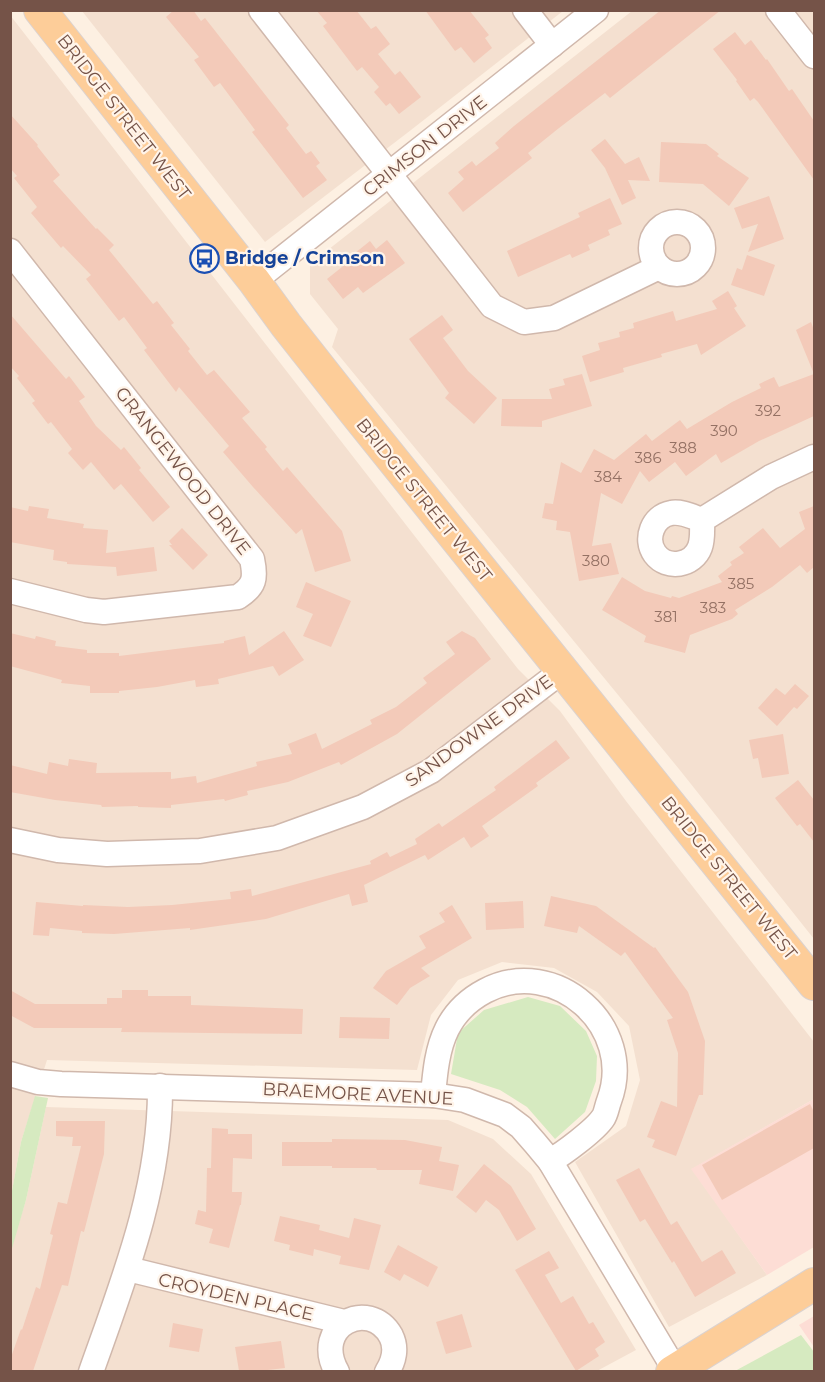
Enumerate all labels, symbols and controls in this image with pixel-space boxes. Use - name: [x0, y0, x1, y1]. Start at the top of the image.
- street label: BRIDGE STREET WEST: [53, 30, 196, 205]
- street label: CRIMSON DRIVE: [359, 91, 491, 201]
- bus stop icon: Bridge / Crimson: [188, 242, 220, 274]
- place label: Bridge / Crimson: [225, 247, 384, 269]
- street label: GRANGEWOOD DRIVE: [111, 383, 255, 559]
- house number: 392: [755, 401, 781, 420]
- street label: BRIDGE STREET WEST: [351, 414, 497, 587]
- house number: 390: [710, 421, 738, 440]
- house number: 388: [669, 438, 697, 457]
- house number: 386: [634, 448, 662, 467]
- house number: 384: [594, 467, 622, 486]
- house number: 380: [582, 551, 610, 570]
- house number: 385: [728, 574, 754, 593]
- house number: 383: [700, 598, 726, 617]
- house number: 381: [654, 607, 678, 626]
- street label: SANDOWNE DRIVE: [401, 670, 557, 792]
- street label: BRIDGE STREET WEST: [656, 792, 802, 965]
- street label: BRAEMORE AVENUE: [262, 1078, 454, 1110]
- street label: CROYDEN PLACE: [156, 1268, 316, 1326]

